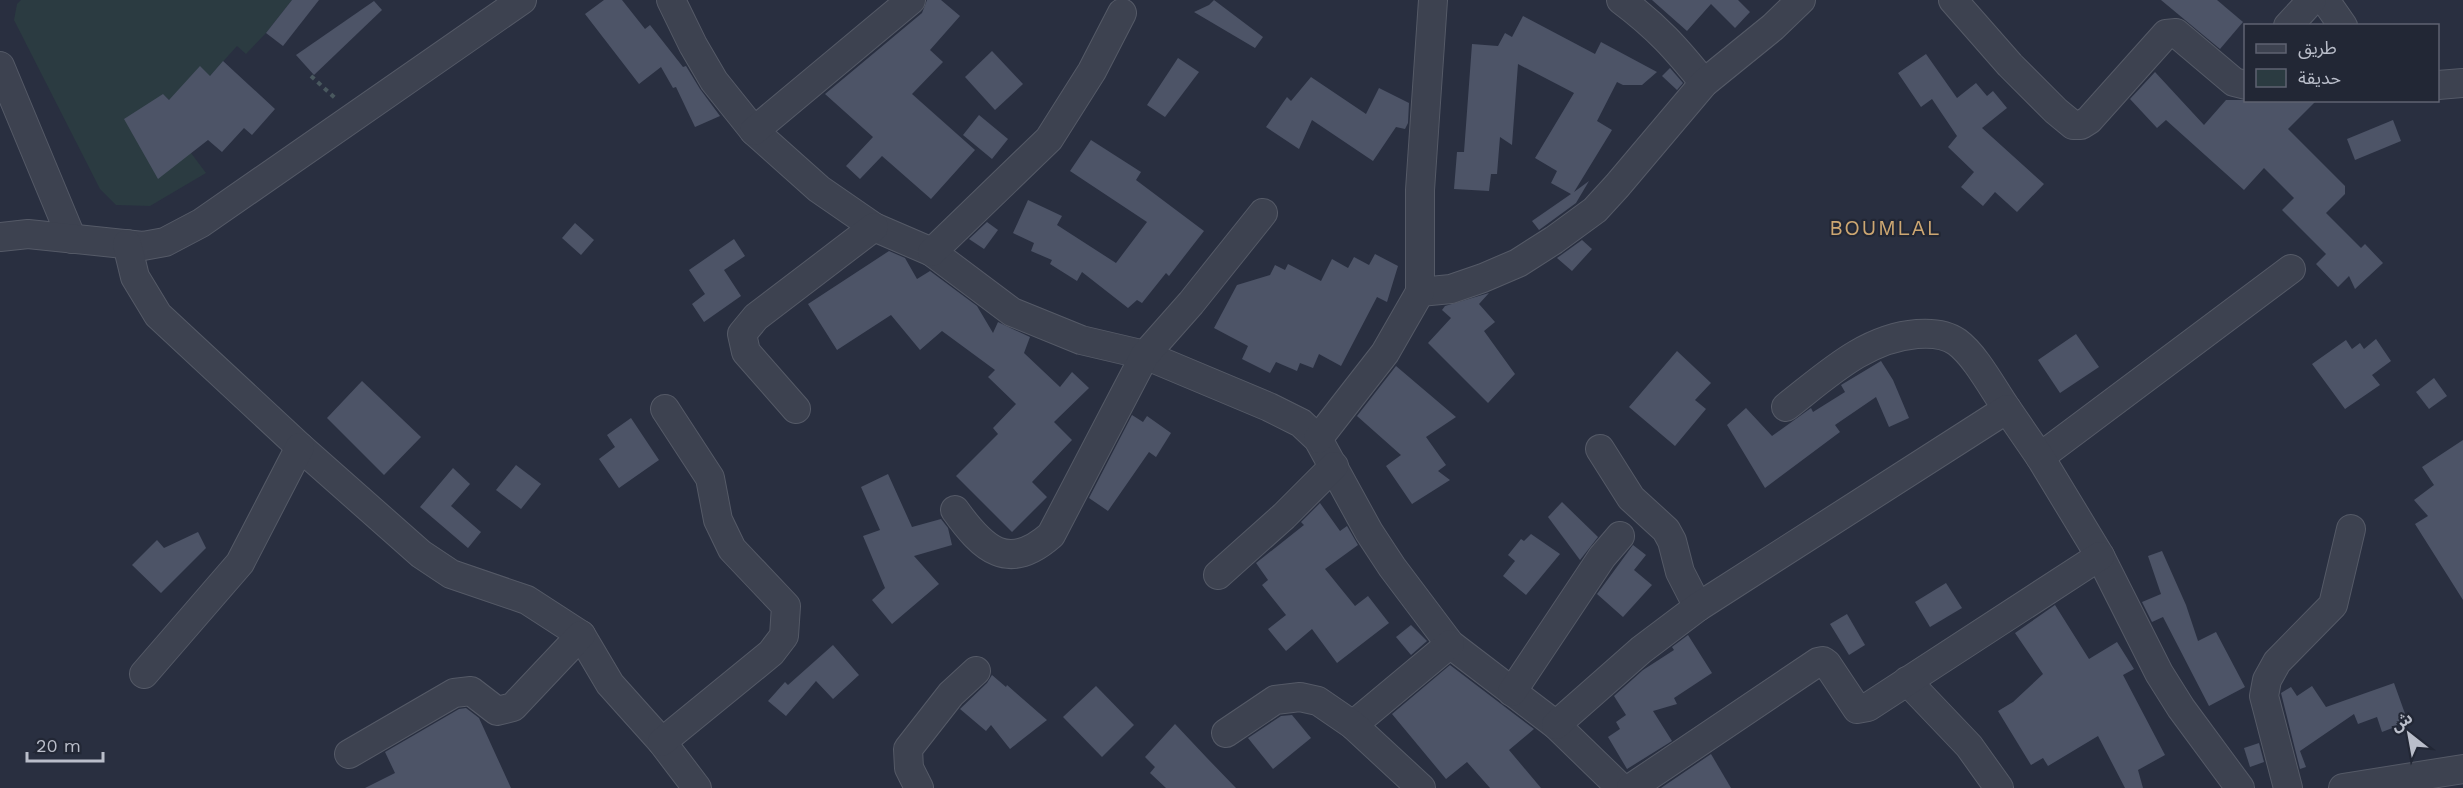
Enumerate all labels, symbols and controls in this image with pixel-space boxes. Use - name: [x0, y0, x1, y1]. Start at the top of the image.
- legend: [2244, 24, 2439, 102]
- text: طريق: [2298, 37, 2337, 59]
- text: حديقة: [2298, 67, 2341, 88]
- district label: BOUMLAL: [1829, 215, 1941, 240]
- north arrow: [2379, 704, 2439, 764]
- text: ش: [2387, 708, 2416, 735]
- scale bar: [27, 725, 104, 763]
- text: 20 m: [36, 735, 81, 756]

